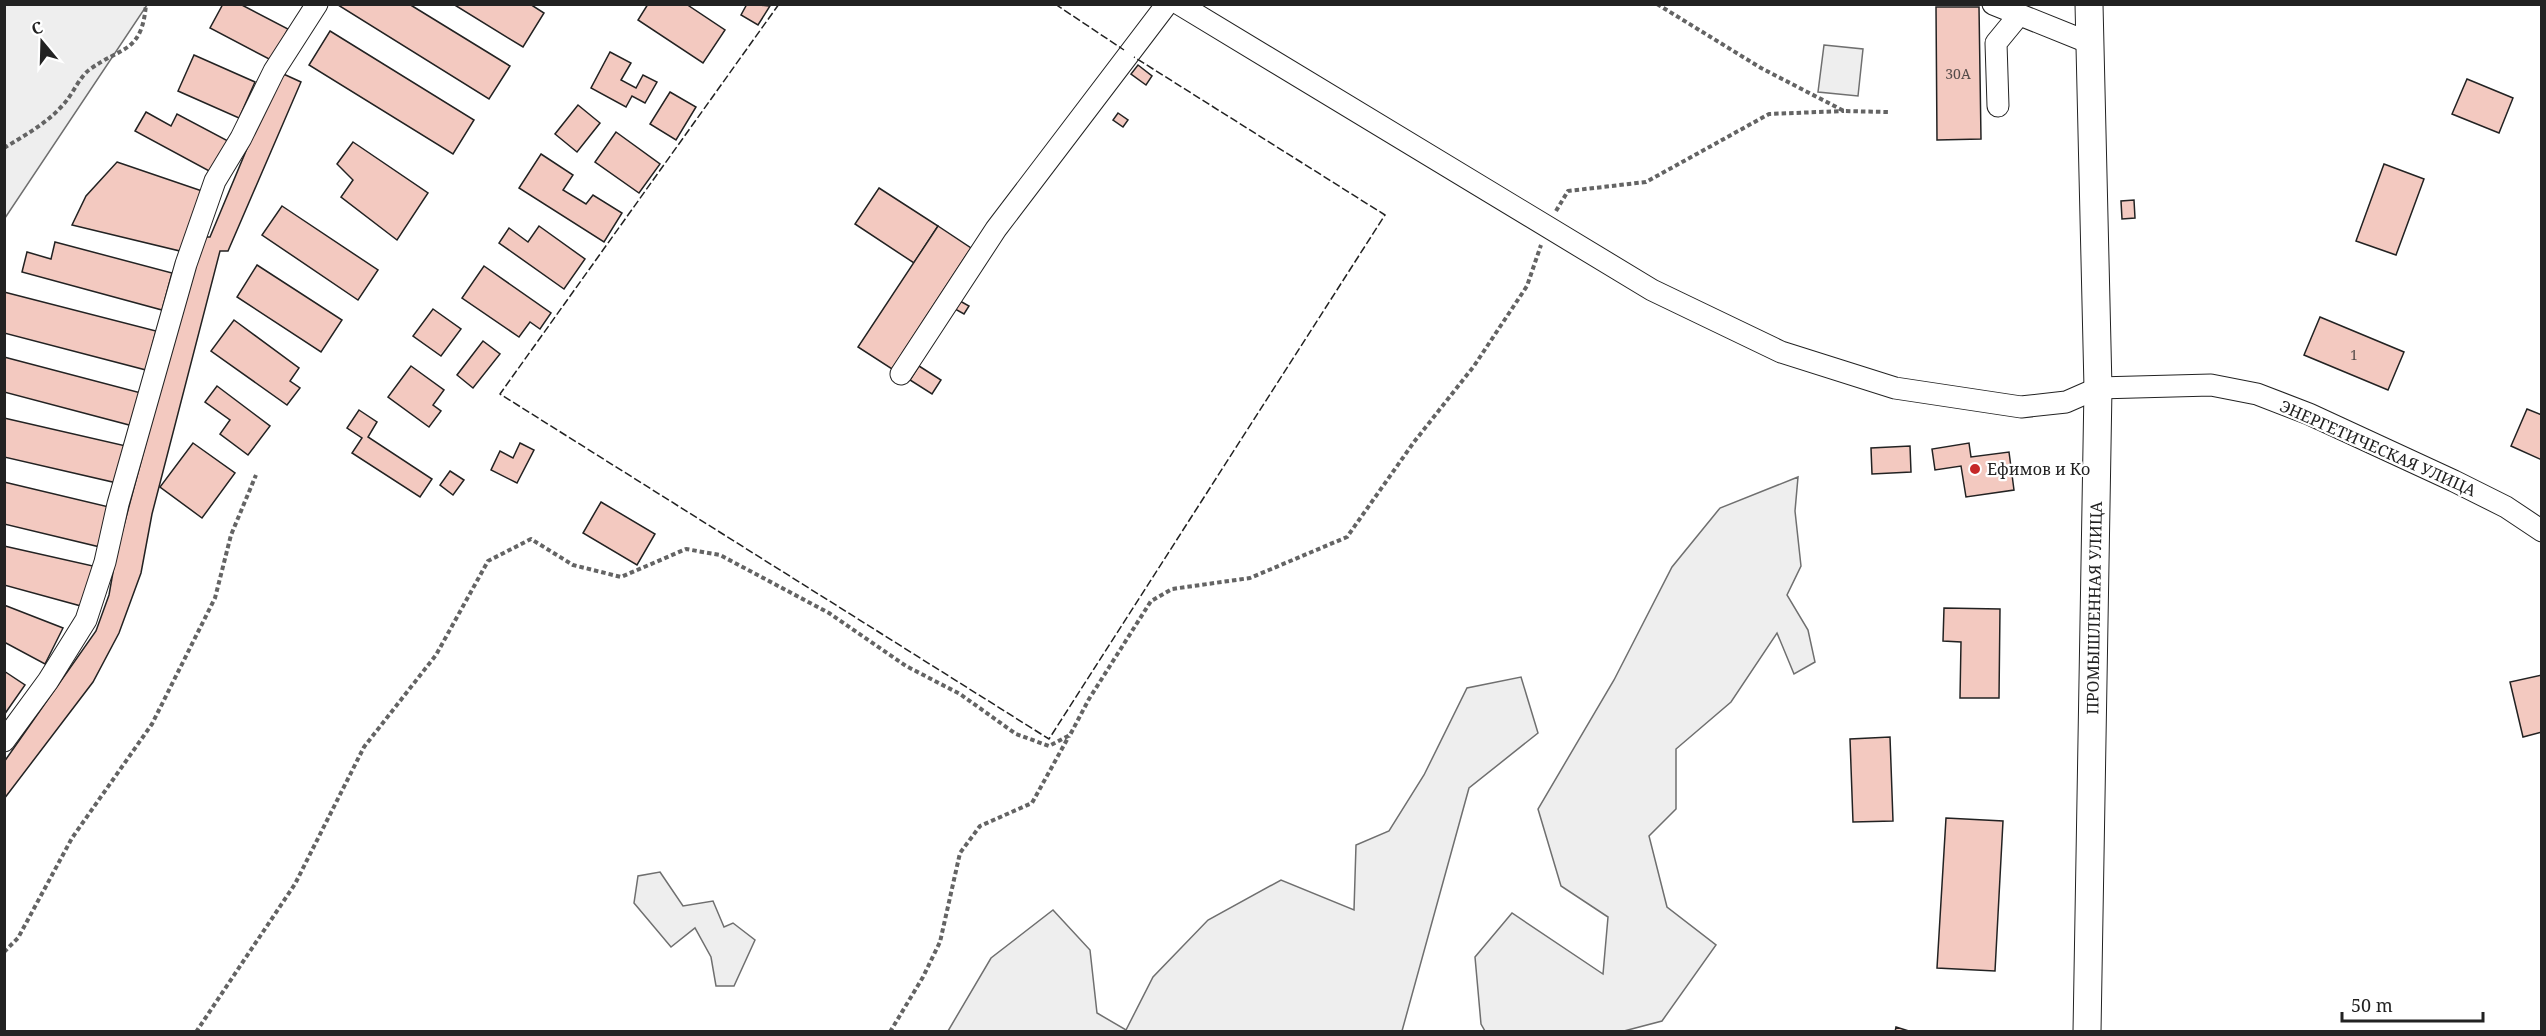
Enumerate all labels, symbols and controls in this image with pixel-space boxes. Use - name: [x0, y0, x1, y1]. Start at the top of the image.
- north arrow: [12, 12, 72, 72]
- text: С: [29, 16, 46, 40]
- house number: 30А: [1945, 64, 1971, 83]
- house number: 1: [2350, 345, 2358, 364]
- street label: ЭНЕРГЕТИЧЕСКАЯ УЛИЦА: [2276, 395, 2480, 502]
- place label: Ефимов и Ко: [1987, 458, 2090, 480]
- marker: Ефимов и Ко: [1968, 462, 1982, 476]
- street label: ПРОМЫШЛЕННАЯ УЛИЦА: [2081, 500, 2107, 715]
- scale bar: [2342, 985, 2483, 1023]
- text: 50 m: [2351, 993, 2393, 1017]

